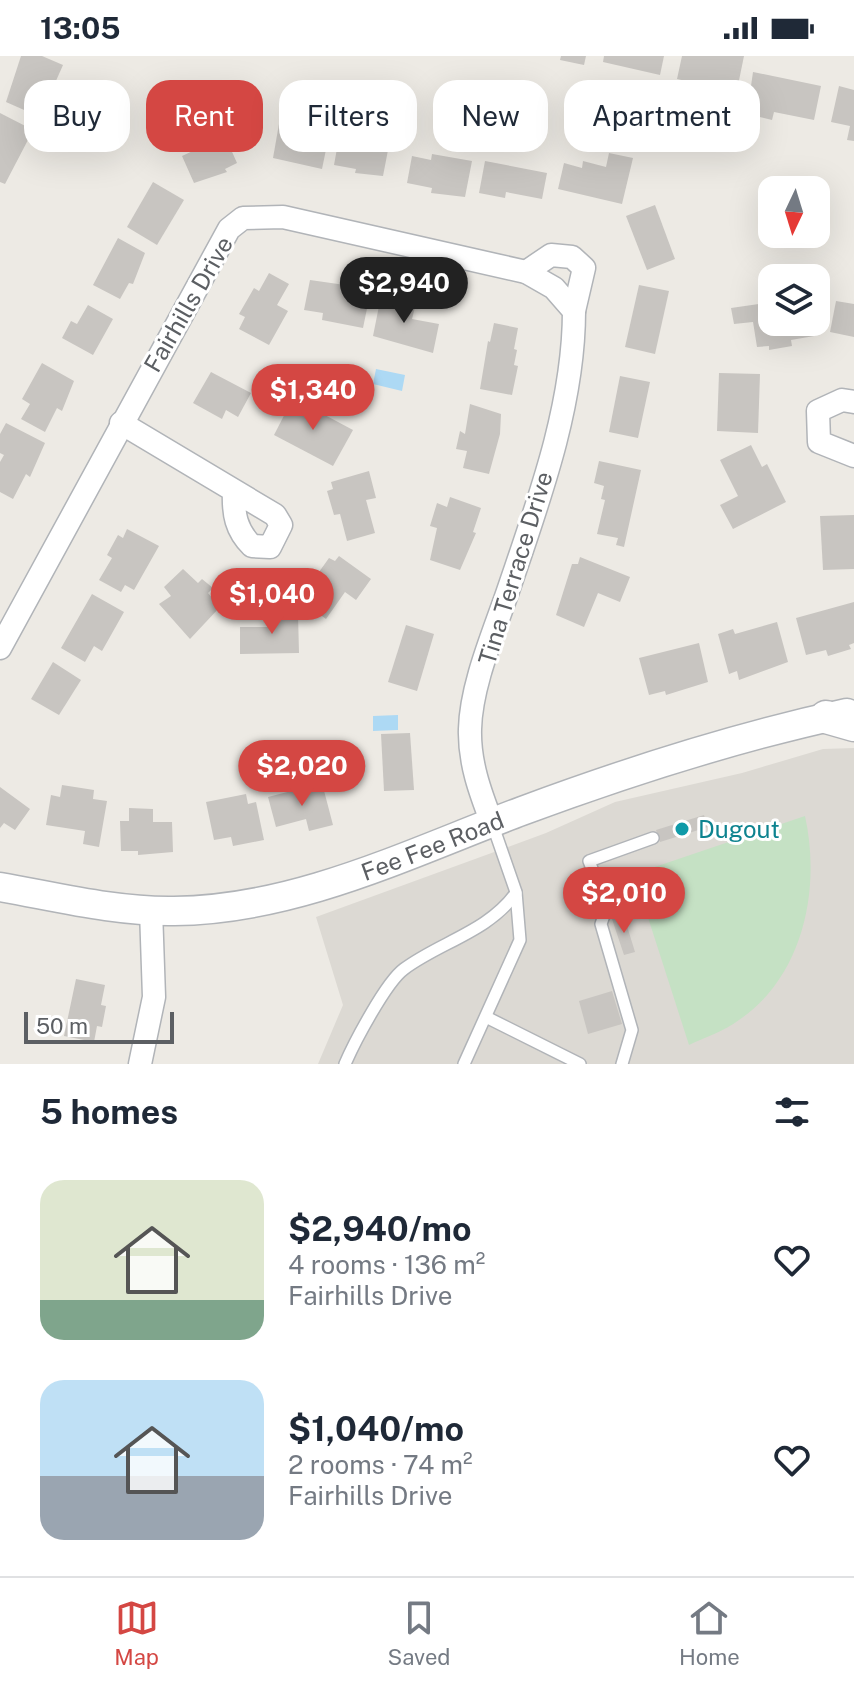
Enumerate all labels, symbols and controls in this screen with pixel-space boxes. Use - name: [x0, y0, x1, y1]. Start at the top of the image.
- text: 13:05: [40, 10, 120, 46]
- chip: Buy: [24, 80, 130, 152]
- chip: Rent: [146, 80, 263, 152]
- chip: Filters: [279, 80, 417, 152]
- chip: New: [433, 80, 548, 152]
- chip: Apartment: [564, 80, 760, 152]
- north arrow: [758, 176, 830, 248]
- map controls: [758, 176, 830, 336]
- street label: Fairhills Drive: [138, 231, 238, 377]
- pin: $2,940: [339, 257, 469, 325]
- button: layers: [758, 264, 830, 336]
- text: $2,940: [358, 267, 450, 298]
- pin: $1,340: [248, 364, 378, 432]
- text: $1,340: [269, 374, 357, 405]
- street label: Tina Terrace Drive: [472, 468, 558, 668]
- pin: $1,040: [207, 568, 337, 636]
- text: $1,040: [229, 578, 315, 609]
- pin: $2,020: [237, 740, 367, 808]
- text: $2,020: [256, 750, 348, 781]
- street label: Fee Fee Road: [357, 805, 508, 886]
- place label: Dugout: [698, 815, 780, 843]
- marker: Dugout: [673, 820, 691, 838]
- pin: $2,010: [559, 867, 689, 935]
- text: $2,010: [581, 877, 667, 908]
- scale bar: [24, 1008, 174, 1044]
- text: 50 m: [36, 1013, 88, 1039]
- icon: filters: [770, 1090, 814, 1134]
- text: 5 homes: [40, 1092, 178, 1132]
- text: $2,940/mo: [288, 1209, 472, 1249]
- icon: home: [104, 1212, 200, 1308]
- icon: heart: [770, 1238, 814, 1282]
- text: 4 rooms · 136 m²: [288, 1249, 485, 1280]
- text: Fairhills Drive: [288, 1280, 453, 1311]
- text: $1,040/mo: [288, 1409, 464, 1449]
- icon: home: [104, 1412, 200, 1508]
- icon: heart: [770, 1438, 814, 1482]
- text: 2 rooms · 74 m²: [288, 1449, 473, 1480]
- text: Fairhills Drive: [288, 1480, 453, 1511]
- tab: Map: [114, 1596, 159, 1670]
- tab: Saved: [388, 1596, 450, 1670]
- tab: Home: [679, 1596, 740, 1670]

